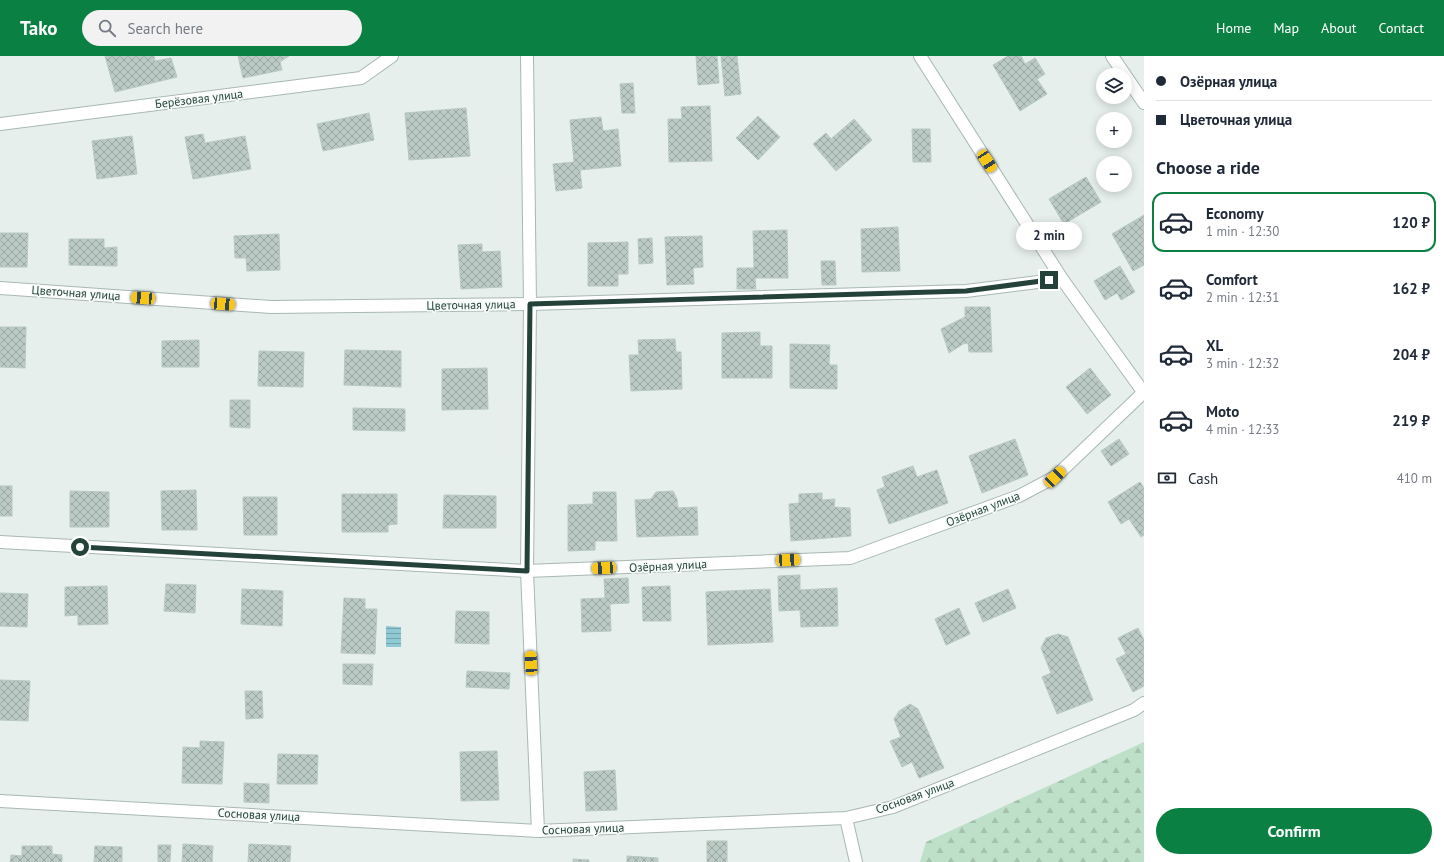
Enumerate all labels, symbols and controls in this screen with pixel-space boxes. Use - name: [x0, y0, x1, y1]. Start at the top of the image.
- search box: [82, 10, 362, 46]
- text: Tako: [20, 16, 58, 40]
- icon: search: [96, 17, 118, 39]
- text: Search here: [128, 19, 203, 38]
- text: Home: [1216, 19, 1251, 37]
- text: Map: [1273, 19, 1299, 37]
- text: About: [1321, 19, 1357, 37]
- text: Contact: [1379, 19, 1424, 37]
- map controls: [1096, 68, 1132, 192]
- button: layers: [1096, 68, 1132, 104]
- text: Озёрная улица: [1180, 72, 1277, 91]
- street label: Берёзовая улица: [154, 86, 244, 111]
- text: Цветочная улица: [1180, 110, 1292, 129]
- button: +: [1096, 112, 1132, 148]
- car: [975, 148, 999, 174]
- button: −: [1096, 156, 1132, 192]
- text: Choose a ride: [1156, 156, 1260, 179]
- icon: car: [1158, 204, 1194, 240]
- text: Economy: [1206, 204, 1264, 223]
- text: 120 ₽: [1392, 213, 1430, 232]
- callout: 2 min: [1016, 222, 1082, 250]
- text: 1 min · 12:30: [1206, 223, 1279, 240]
- text: 2 min: [1033, 227, 1065, 244]
- icon: car: [1158, 270, 1194, 306]
- text: Comfort: [1206, 270, 1258, 289]
- route end: [1040, 271, 1058, 289]
- text: 162 ₽: [1392, 279, 1430, 298]
- street label: Цветочная улица: [31, 282, 121, 303]
- text: 2 min · 12:31: [1206, 289, 1279, 306]
- car: [131, 291, 155, 305]
- street label: Цветочная улица: [426, 296, 516, 313]
- car: [211, 297, 235, 311]
- icon: car: [1158, 336, 1194, 372]
- text: XL: [1206, 336, 1223, 355]
- text: 204 ₽: [1392, 345, 1430, 364]
- text: 3 min · 12:32: [1206, 355, 1279, 372]
- icon: car: [1158, 402, 1194, 438]
- text: Moto: [1206, 402, 1239, 421]
- text: 219 ₽: [1392, 411, 1430, 430]
- text: 4 min · 12:33: [1206, 421, 1279, 438]
- car: [1042, 464, 1068, 490]
- icon: cash: [1156, 467, 1178, 489]
- text: Cash: [1188, 469, 1218, 488]
- text: 410 m: [1397, 470, 1432, 487]
- street label: Озёрная улица: [944, 488, 1022, 530]
- route start: [71, 538, 89, 556]
- car: [776, 553, 800, 567]
- street label: Озёрная улица: [629, 556, 707, 575]
- car: [592, 561, 616, 575]
- car: [524, 651, 538, 675]
- street label: Сосновая улица: [873, 774, 956, 817]
- street label: Сосновая улица: [217, 805, 301, 824]
- button: Confirm: [1156, 808, 1432, 854]
- street label: Сосновая улица: [541, 820, 625, 837]

